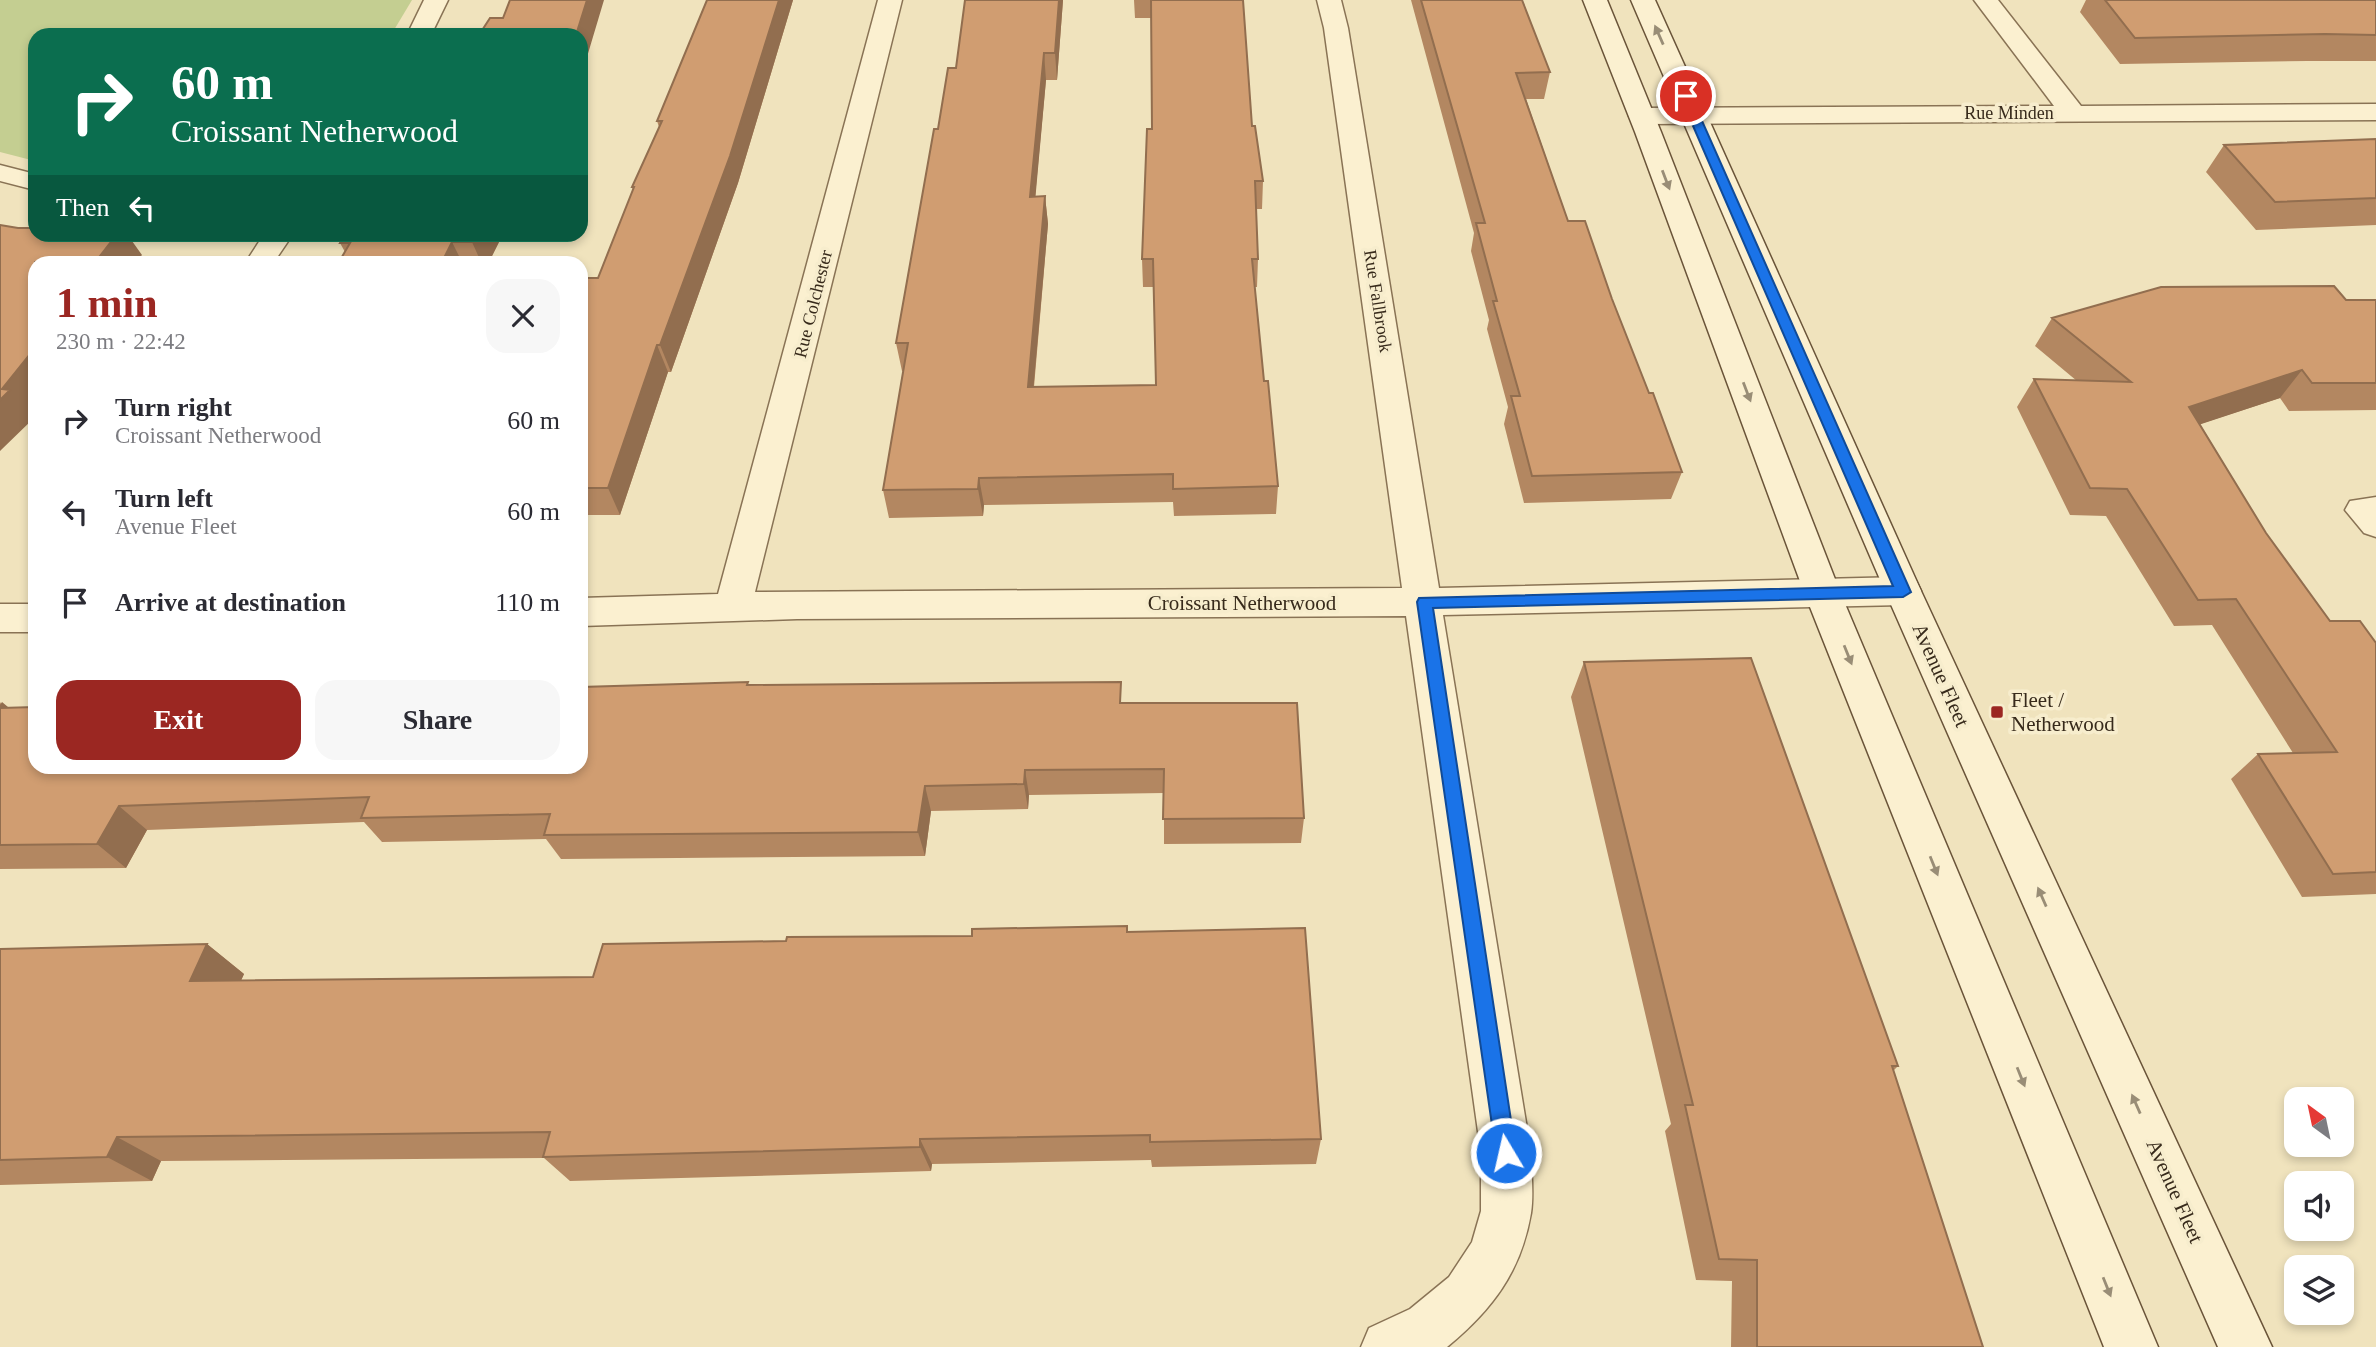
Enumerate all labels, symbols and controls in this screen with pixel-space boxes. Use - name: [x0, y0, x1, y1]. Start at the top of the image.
- one-way arrow: [1653, 25, 1664, 46]
- text: 60 m: [171, 55, 273, 110]
- icon: right: [56, 56, 147, 147]
- pin: [1656, 66, 1716, 126]
- icon: arrive: [1667, 77, 1705, 115]
- street label: Rue Minden: [1964, 103, 2054, 123]
- text: Croissant Netherwood: [171, 113, 458, 149]
- one-way arrow: [1661, 169, 1672, 190]
- icon: left: [123, 189, 161, 227]
- text: Then: [56, 193, 109, 222]
- street label: Rue Colchester: [790, 248, 836, 360]
- street label: Rue Fallbrook: [1360, 248, 1396, 354]
- button: close: [486, 279, 560, 353]
- text: 1 min: [56, 280, 158, 326]
- text: 230 m · 22:42: [56, 329, 186, 354]
- one-way arrow: [1742, 382, 1753, 403]
- text: Turn right: [115, 393, 232, 422]
- icon: right: [56, 402, 94, 440]
- text: 60 m: [507, 406, 560, 435]
- text: Croissant Netherwood: [115, 423, 321, 448]
- text: Turn left: [115, 484, 213, 513]
- icon: left: [56, 493, 94, 531]
- text: 60 m: [507, 497, 560, 526]
- text: Avenue Fleet: [115, 514, 237, 539]
- icon: arrive: [56, 584, 94, 622]
- text: Arrive at destination: [115, 588, 346, 617]
- text: 110 m: [495, 588, 560, 617]
- street label: Croissant Netherwood: [1148, 591, 1337, 615]
- street label: Avenue Fleet: [1907, 619, 1975, 731]
- one-way arrow: [1843, 645, 1854, 666]
- button: Exit: [56, 680, 301, 760]
- button: Share: [315, 680, 560, 760]
- place label: Fleet / Netherwood: [2011, 688, 2115, 736]
- marker: Fleet / Netherwood: [1989, 704, 2005, 720]
- one-way arrow: [1929, 856, 1940, 877]
- one-way arrow: [2036, 887, 2048, 907]
- one-way arrow: [2015, 1066, 2026, 1087]
- north arrow: [2284, 1087, 2354, 1157]
- map controls: [2284, 1087, 2354, 1325]
- one-way arrow: [2130, 1094, 2141, 1115]
- position arrow: [1469, 1116, 1543, 1190]
- street label: Avenue Fleet: [2141, 1135, 2209, 1247]
- button: sound: [2284, 1171, 2354, 1241]
- button: layers: [2284, 1255, 2354, 1325]
- one-way arrow: [2101, 1277, 2112, 1298]

